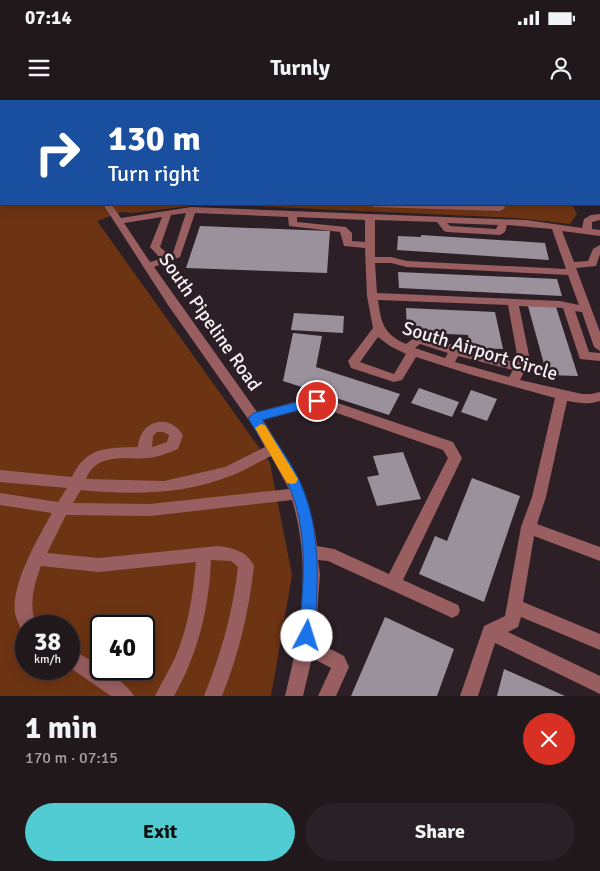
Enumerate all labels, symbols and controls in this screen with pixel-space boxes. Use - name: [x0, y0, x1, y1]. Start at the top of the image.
- text: 07:14: [25, 6, 72, 30]
- icon: menu: [25, 54, 53, 82]
- text: Turnly: [270, 54, 330, 81]
- icon: person: [547, 54, 575, 82]
- text: 130 m: [108, 117, 201, 160]
- icon: right: [25, 120, 90, 185]
- text: Turn right: [108, 160, 200, 187]
- street label: South Pipeline Road: [153, 248, 267, 396]
- street label: South Airport Circle: [399, 316, 561, 386]
- pin: [296, 380, 338, 422]
- icon: arrive: [303, 387, 331, 415]
- position arrow: [280, 609, 332, 661]
- speed limit sign: 40: [90, 615, 155, 680]
- text: 38: [34, 626, 61, 657]
- text: km/h: [34, 652, 61, 667]
- text: 1 min: [25, 710, 97, 747]
- button: close: [523, 713, 575, 765]
- text: 170 m · 07:15: [25, 748, 118, 768]
- button: Exit: [25, 803, 295, 861]
- button: Share: [305, 803, 575, 861]

